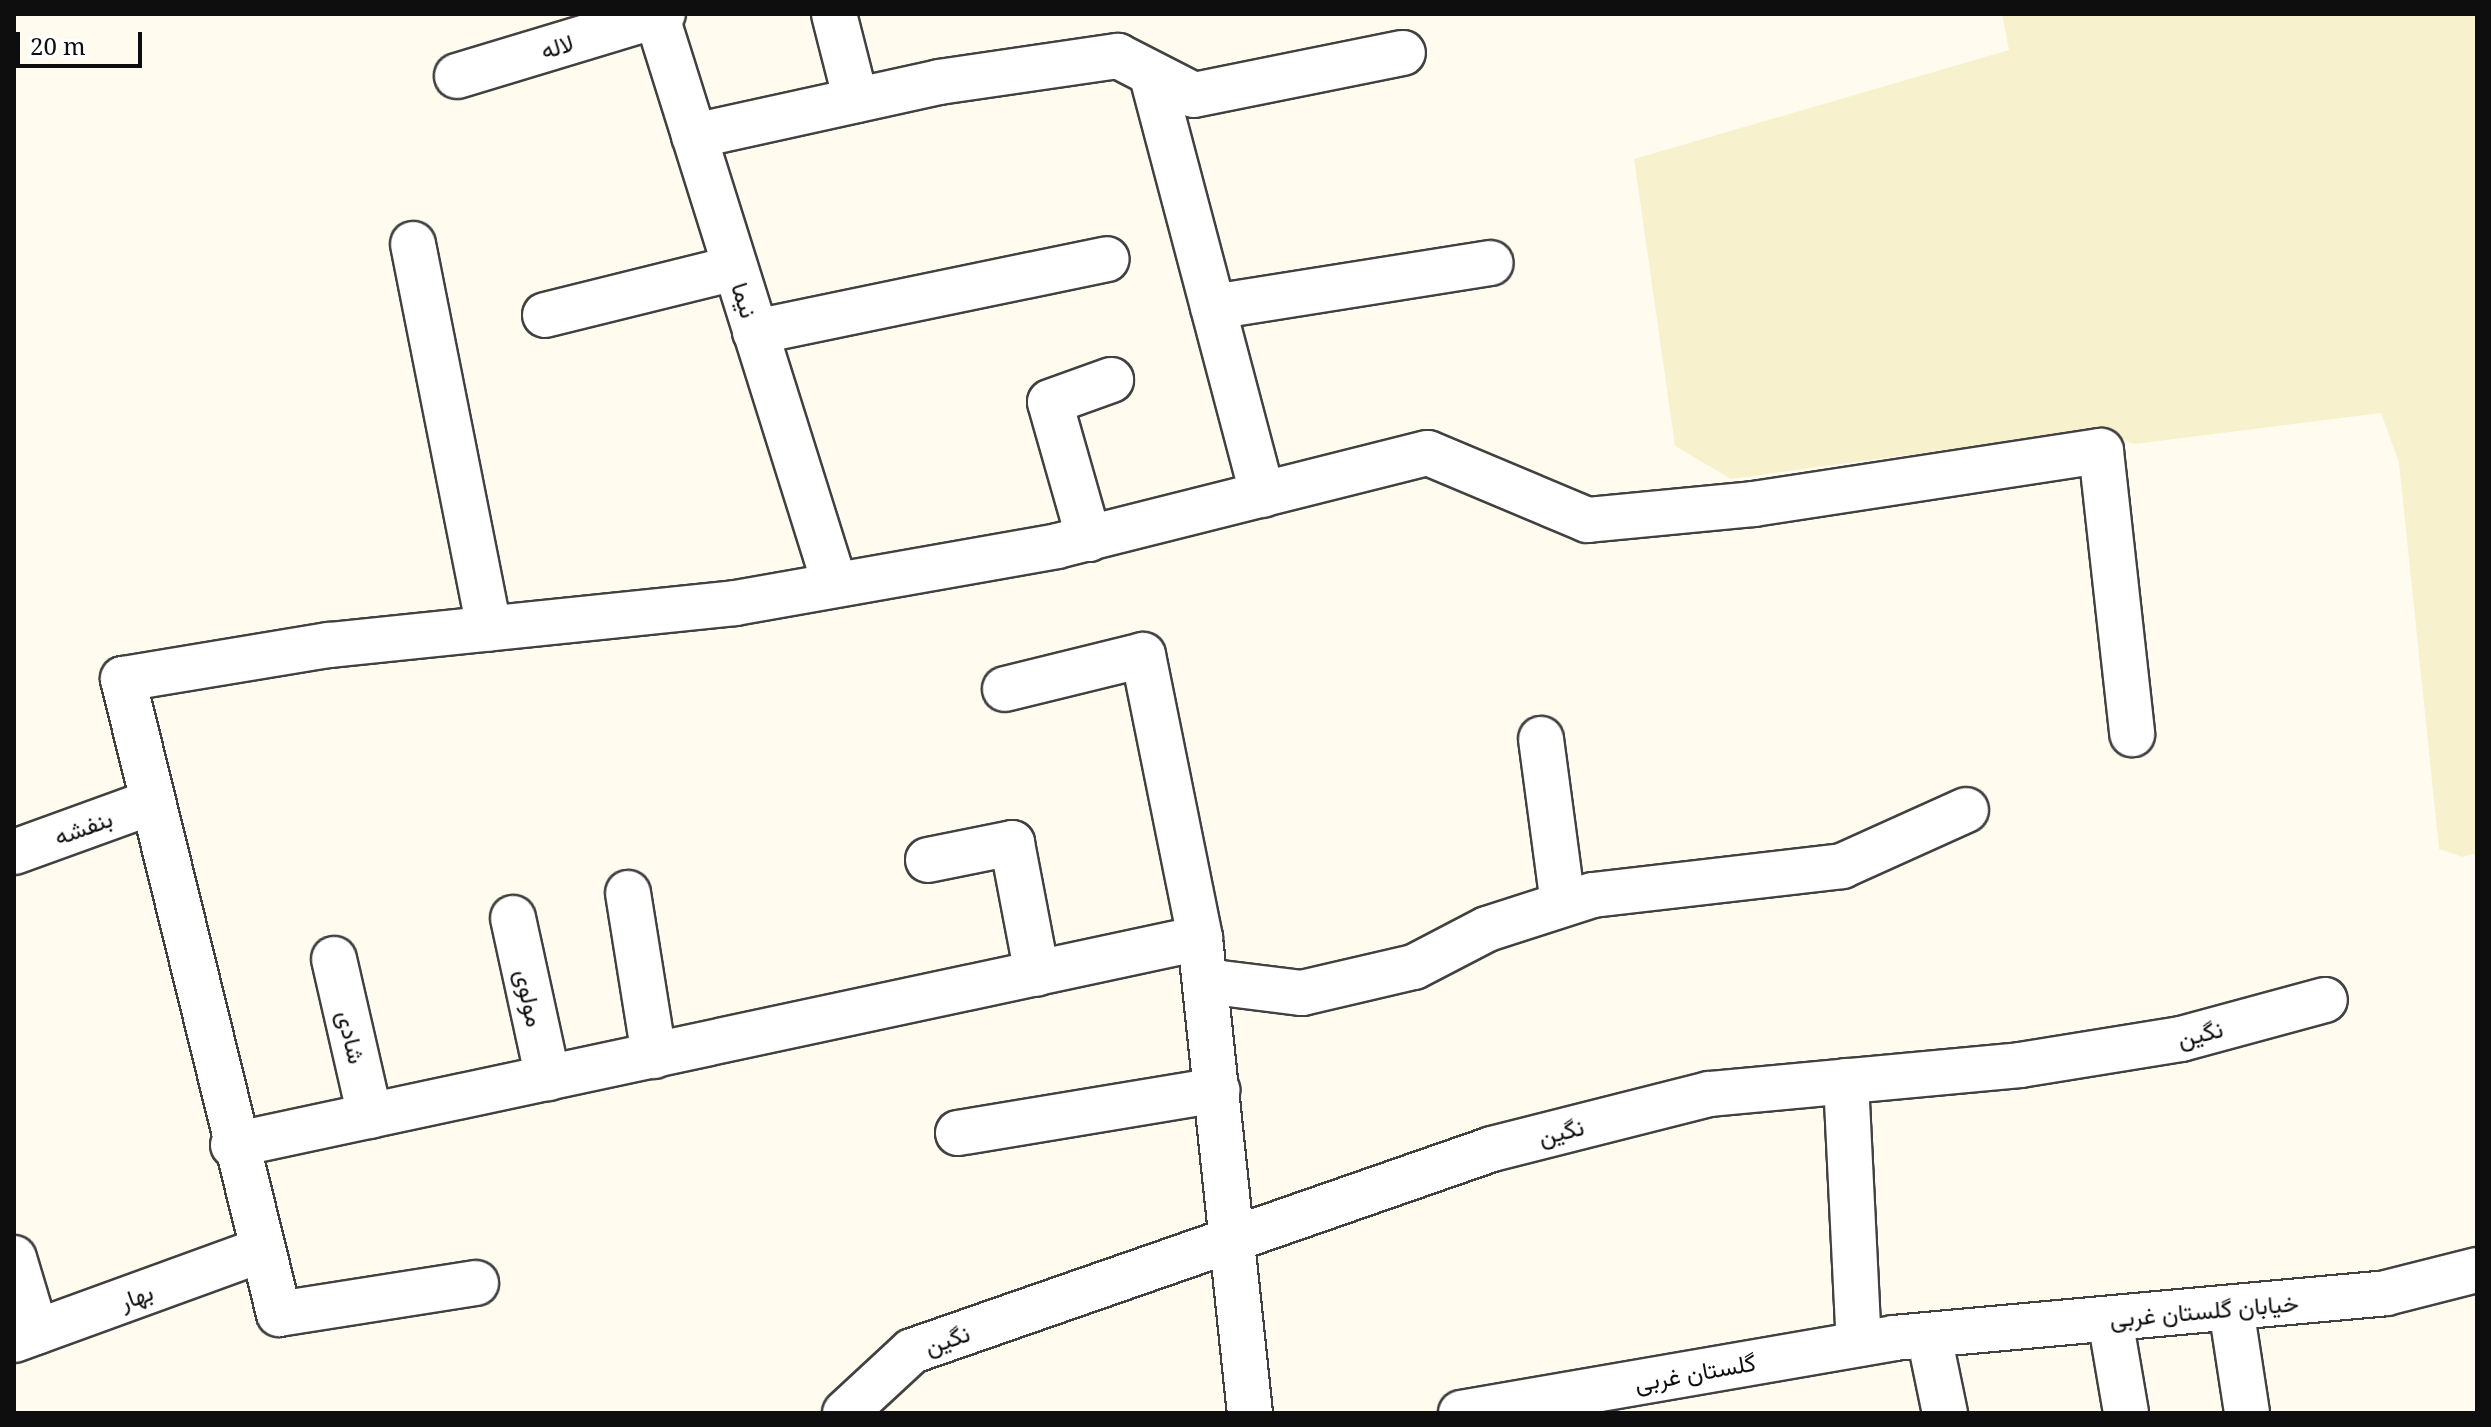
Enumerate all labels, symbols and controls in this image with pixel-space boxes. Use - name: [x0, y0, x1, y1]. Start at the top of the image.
- scale bar: [20, 16, 146, 66]
- street label: لاله: [537, 27, 577, 65]
- text: 20 m: [30, 29, 86, 62]
- street label: نیما: [726, 279, 764, 321]
- street label: بنفشه: [50, 803, 116, 851]
- street label: مولوی: [510, 967, 550, 1029]
- street label: شادی: [332, 1008, 372, 1066]
- street label: نگین: [2174, 1013, 2226, 1053]
- street label: نگین: [1535, 1111, 1587, 1151]
- street label: بهار: [115, 1277, 157, 1315]
- street label: خیابان گلستان غربی: [2108, 1287, 2300, 1333]
- street label: نگین: [921, 1318, 973, 1360]
- street label: گلستان غربی: [1632, 1347, 1758, 1397]

